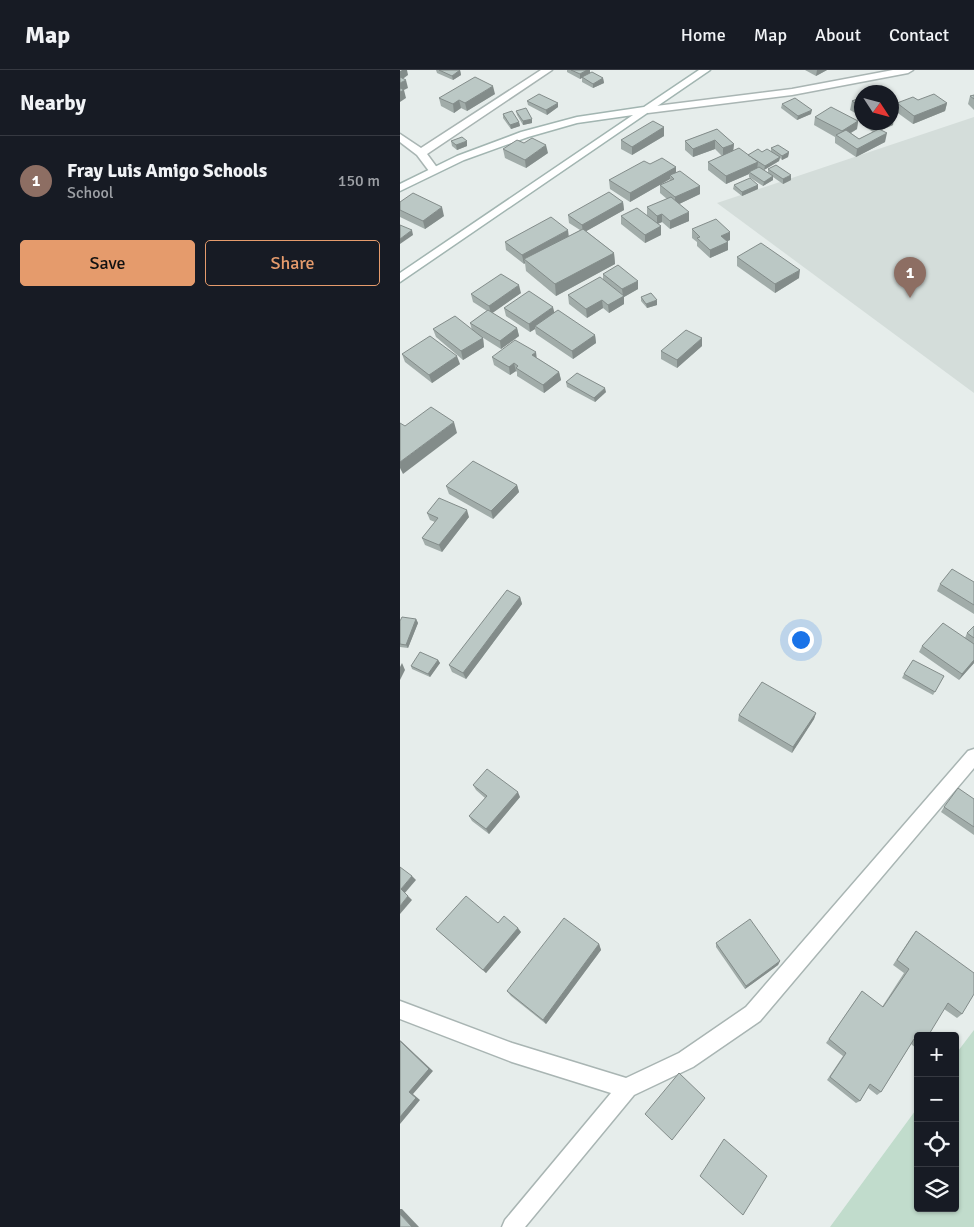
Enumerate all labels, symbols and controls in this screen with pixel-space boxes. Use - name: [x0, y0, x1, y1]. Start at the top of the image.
- text: Map: [25, 20, 70, 50]
- text: Home: [681, 24, 726, 46]
- text: Map: [754, 24, 787, 46]
- text: About: [815, 24, 861, 46]
- text: Contact: [889, 24, 949, 46]
- north arrow: [854, 85, 899, 130]
- text: Nearby: [20, 90, 86, 116]
- text: Fray Luis Amigo Schools: [67, 159, 267, 183]
- text: 1: [32, 171, 40, 191]
- text: 150 m: [338, 171, 380, 191]
- text: School: [67, 183, 113, 203]
- button: Save: [20, 240, 195, 286]
- button: Share: [205, 240, 380, 286]
- pin: 1: [894, 257, 926, 298]
- your location: [788, 627, 814, 653]
- map controls: [914, 1032, 959, 1212]
- button: +: [914, 1032, 959, 1077]
- button: −: [914, 1077, 959, 1122]
- button: locate: [914, 1122, 959, 1167]
- button: layers: [914, 1167, 959, 1212]

